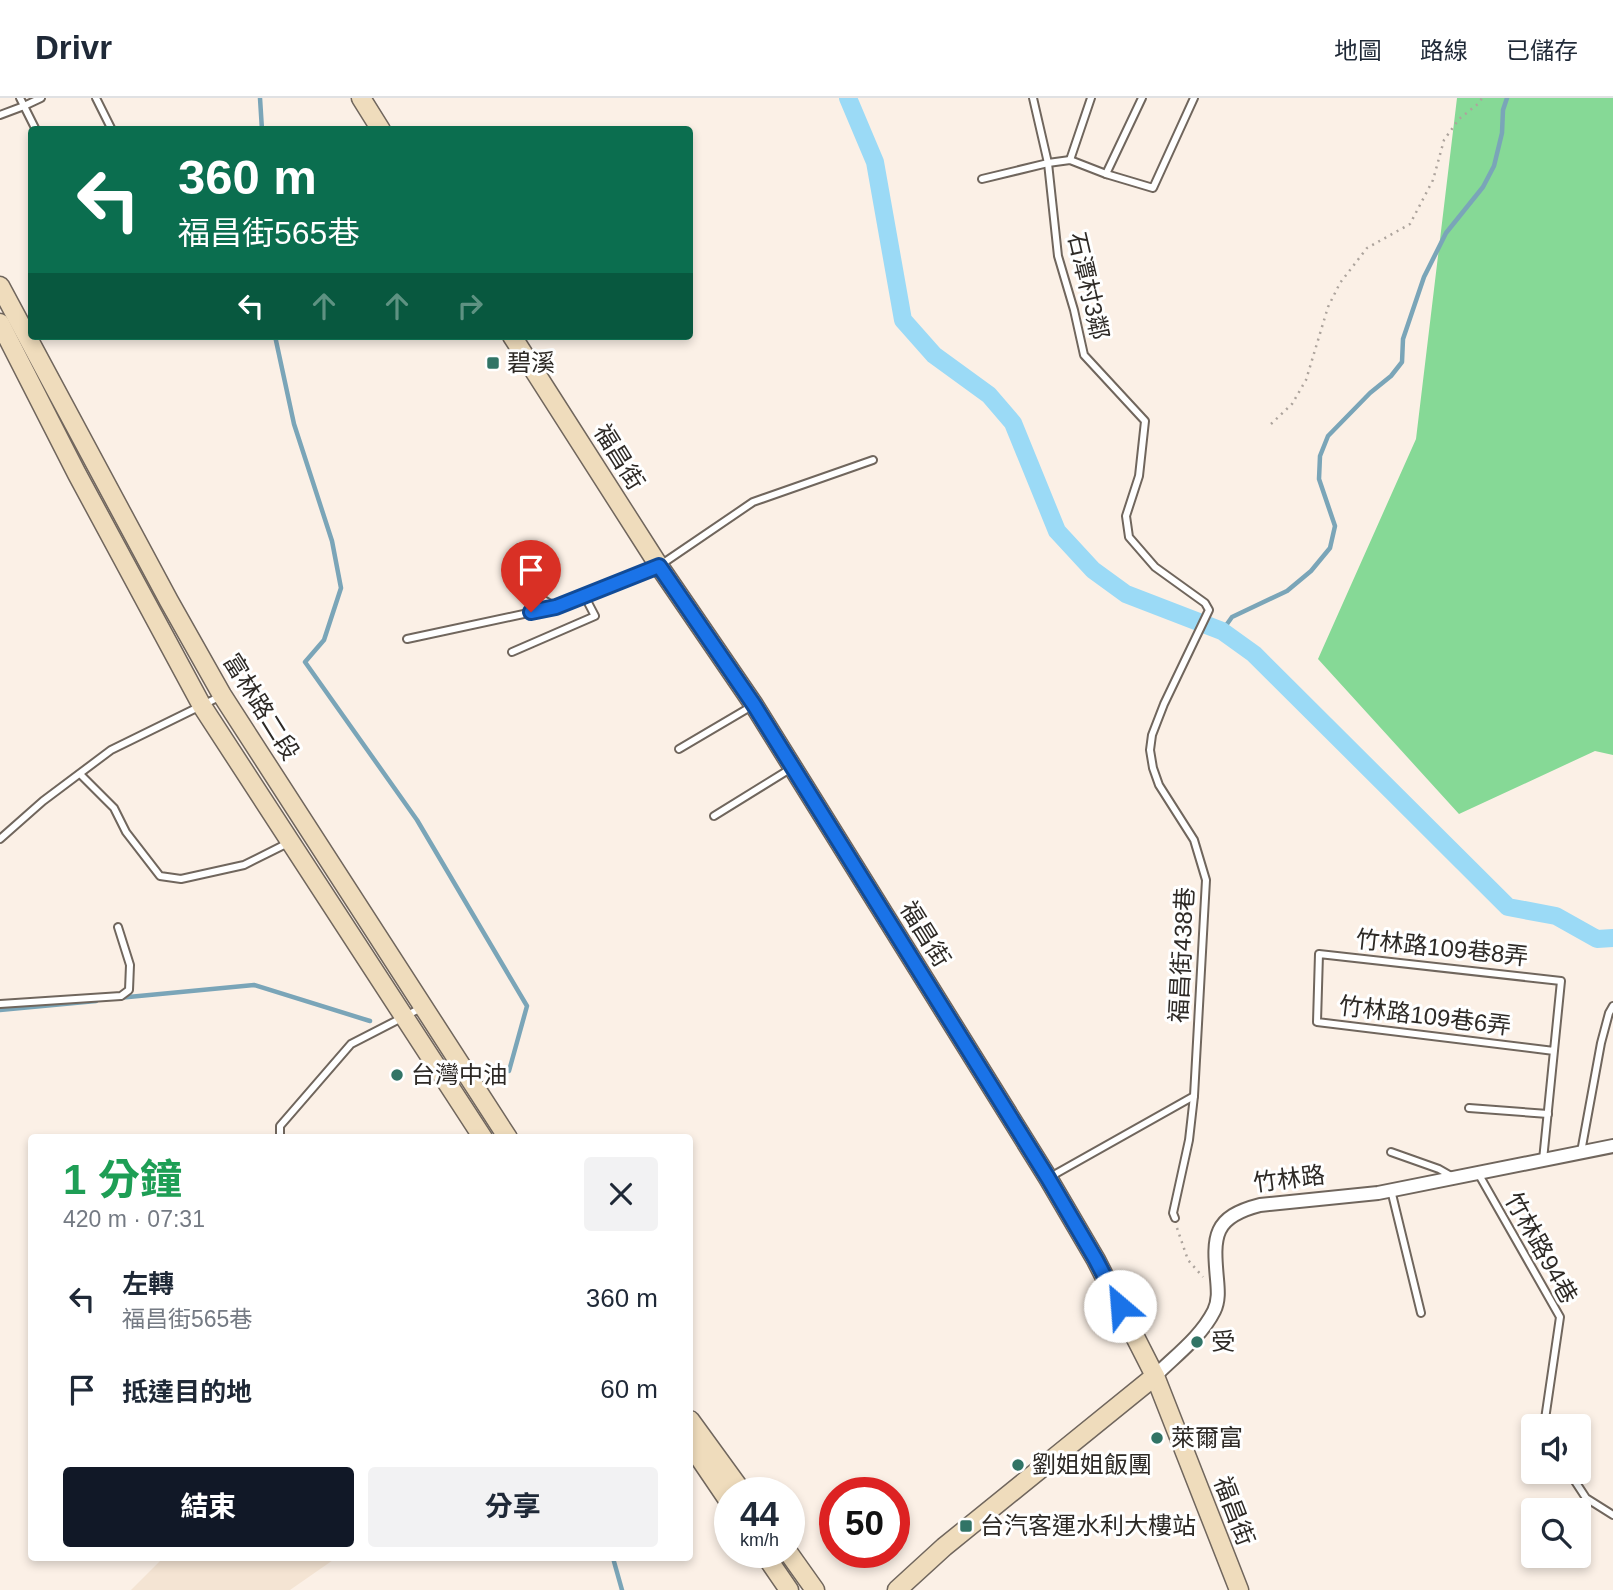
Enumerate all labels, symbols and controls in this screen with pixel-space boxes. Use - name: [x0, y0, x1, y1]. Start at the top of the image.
- text: Drivr: [35, 29, 112, 66]
- text: 地圖: [1334, 37, 1382, 64]
- text: 路線: [1420, 37, 1468, 64]
- text: 已儲存: [1506, 37, 1578, 64]
- text: 360 m: [178, 150, 317, 204]
- icon: left: [63, 154, 154, 245]
- text: 福昌街565巷: [178, 215, 359, 251]
- street label: 石潭村3鄰: [1063, 230, 1114, 342]
- icon: left: [232, 287, 270, 325]
- icon: ahead: [305, 287, 343, 325]
- icon: ahead: [378, 287, 416, 325]
- icon: right: [451, 287, 489, 325]
- place label: 碧溪: [507, 349, 555, 376]
- marker: 碧溪: [485, 355, 501, 371]
- street label: 福昌街: [589, 419, 650, 494]
- pin: [501, 540, 561, 612]
- icon: arrive: [512, 551, 550, 589]
- street label: 富林路二段: [218, 649, 305, 765]
- street label: 福昌街438巷: [1164, 886, 1199, 1024]
- street label: 福昌街: [895, 896, 956, 971]
- street label: 竹林路109巷8弄: [1354, 925, 1530, 970]
- street label: 竹林路109巷6弄: [1337, 992, 1513, 1039]
- place label: 台灣中油: [411, 1061, 507, 1088]
- marker: 台灣中油: [389, 1067, 405, 1083]
- text: 1 分鐘: [63, 1156, 182, 1203]
- button: close: [584, 1157, 658, 1231]
- street label: 竹林路: [1252, 1161, 1326, 1196]
- street label: 竹林路94巷: [1500, 1188, 1583, 1308]
- text: 420 m · 07:31: [63, 1206, 205, 1232]
- text: 左轉: [122, 1269, 174, 1299]
- position arrow: [1083, 1269, 1157, 1343]
- icon: left: [63, 1280, 101, 1318]
- text: 360 m: [586, 1283, 658, 1313]
- text: 福昌街565巷: [122, 1306, 252, 1332]
- place label: 受: [1211, 1328, 1235, 1355]
- marker: 受: [1189, 1334, 1205, 1350]
- icon: arrive: [63, 1371, 101, 1409]
- text: 60 m: [600, 1374, 658, 1404]
- text: 抵達目的地: [122, 1377, 252, 1407]
- map controls: [1521, 1414, 1591, 1568]
- button: sound: [1521, 1414, 1591, 1484]
- place label: 萊爾富: [1171, 1424, 1243, 1451]
- marker: 萊爾富: [1149, 1430, 1165, 1446]
- place label: 劉姐姐飯團: [1032, 1451, 1152, 1478]
- marker: 劉姐姐飯團: [1010, 1457, 1026, 1473]
- button: 結束: [63, 1467, 354, 1547]
- button: 分享: [368, 1467, 658, 1547]
- street label: 福昌街: [1209, 1472, 1260, 1549]
- speed limit sign: 50: [819, 1477, 910, 1568]
- text: 44: [740, 1494, 779, 1533]
- button: search: [1521, 1498, 1591, 1568]
- place label: 台汽客運水利大樓站: [980, 1512, 1196, 1539]
- marker: 台汽客運水利大樓站: [958, 1518, 974, 1534]
- text: km/h: [740, 1530, 779, 1550]

